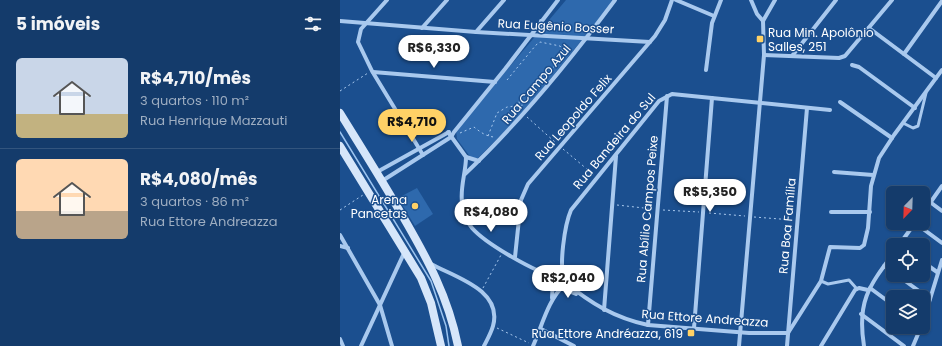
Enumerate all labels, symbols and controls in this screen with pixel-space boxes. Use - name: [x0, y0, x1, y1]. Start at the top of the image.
- text: 5 imóveis: [16, 12, 100, 36]
- icon: filters: [302, 13, 324, 35]
- street label: Rua Eugênio Bosser: [497, 14, 615, 38]
- place label: Rua Min. Apolônio Salles, 251: [768, 24, 874, 55]
- marker: Rua Min. Apolônio Salles, 251: [755, 34, 765, 44]
- pin: R$6,330: [397, 35, 471, 69]
- text: R$6,330: [407, 38, 461, 57]
- street label: Rua Campo Azul: [498, 41, 574, 127]
- text: R$4,710/mês: [140, 66, 251, 90]
- street label: Rua Leopoldo Felix: [531, 70, 615, 164]
- icon: home: [48, 74, 96, 122]
- street label: Rua Bandeira do Sul: [569, 89, 659, 193]
- text: 3 quartos · 110 m²: [140, 91, 249, 110]
- pin: R$4,710: [375, 109, 449, 143]
- text: Rua Henrique Mazzauti: [140, 111, 287, 130]
- text: R$4,710: [387, 112, 437, 131]
- street label: Rua Abílio Campos Peixe: [632, 135, 662, 283]
- text: R$4,080/mês: [140, 167, 258, 191]
- icon: home: [48, 175, 96, 223]
- street label: Rua Boa Família: [774, 177, 800, 275]
- pin: R$5,350: [673, 179, 747, 213]
- text: R$5,350: [683, 182, 737, 201]
- north arrow: [886, 186, 930, 230]
- map controls: [886, 186, 930, 334]
- place label: Arena Pancetas: [351, 191, 407, 222]
- text: 3 quartos · 86 m²: [140, 192, 249, 211]
- pin: R$4,080: [454, 199, 528, 233]
- marker: Arena Pancetas: [410, 201, 420, 211]
- text: R$4,080: [464, 202, 518, 221]
- text: Rua Ettore Andreazza: [140, 212, 278, 231]
- button: locate: [886, 238, 930, 282]
- pin: R$2,040: [531, 265, 605, 299]
- text: R$2,040: [541, 268, 595, 287]
- button: layers: [886, 290, 930, 334]
- street label: Rua Ettore Andreazza: [641, 305, 769, 331]
- place label: Rua Ettore Andréazza, 619: [531, 325, 683, 342]
- marker: Rua Ettore Andréazza, 619: [686, 328, 696, 338]

